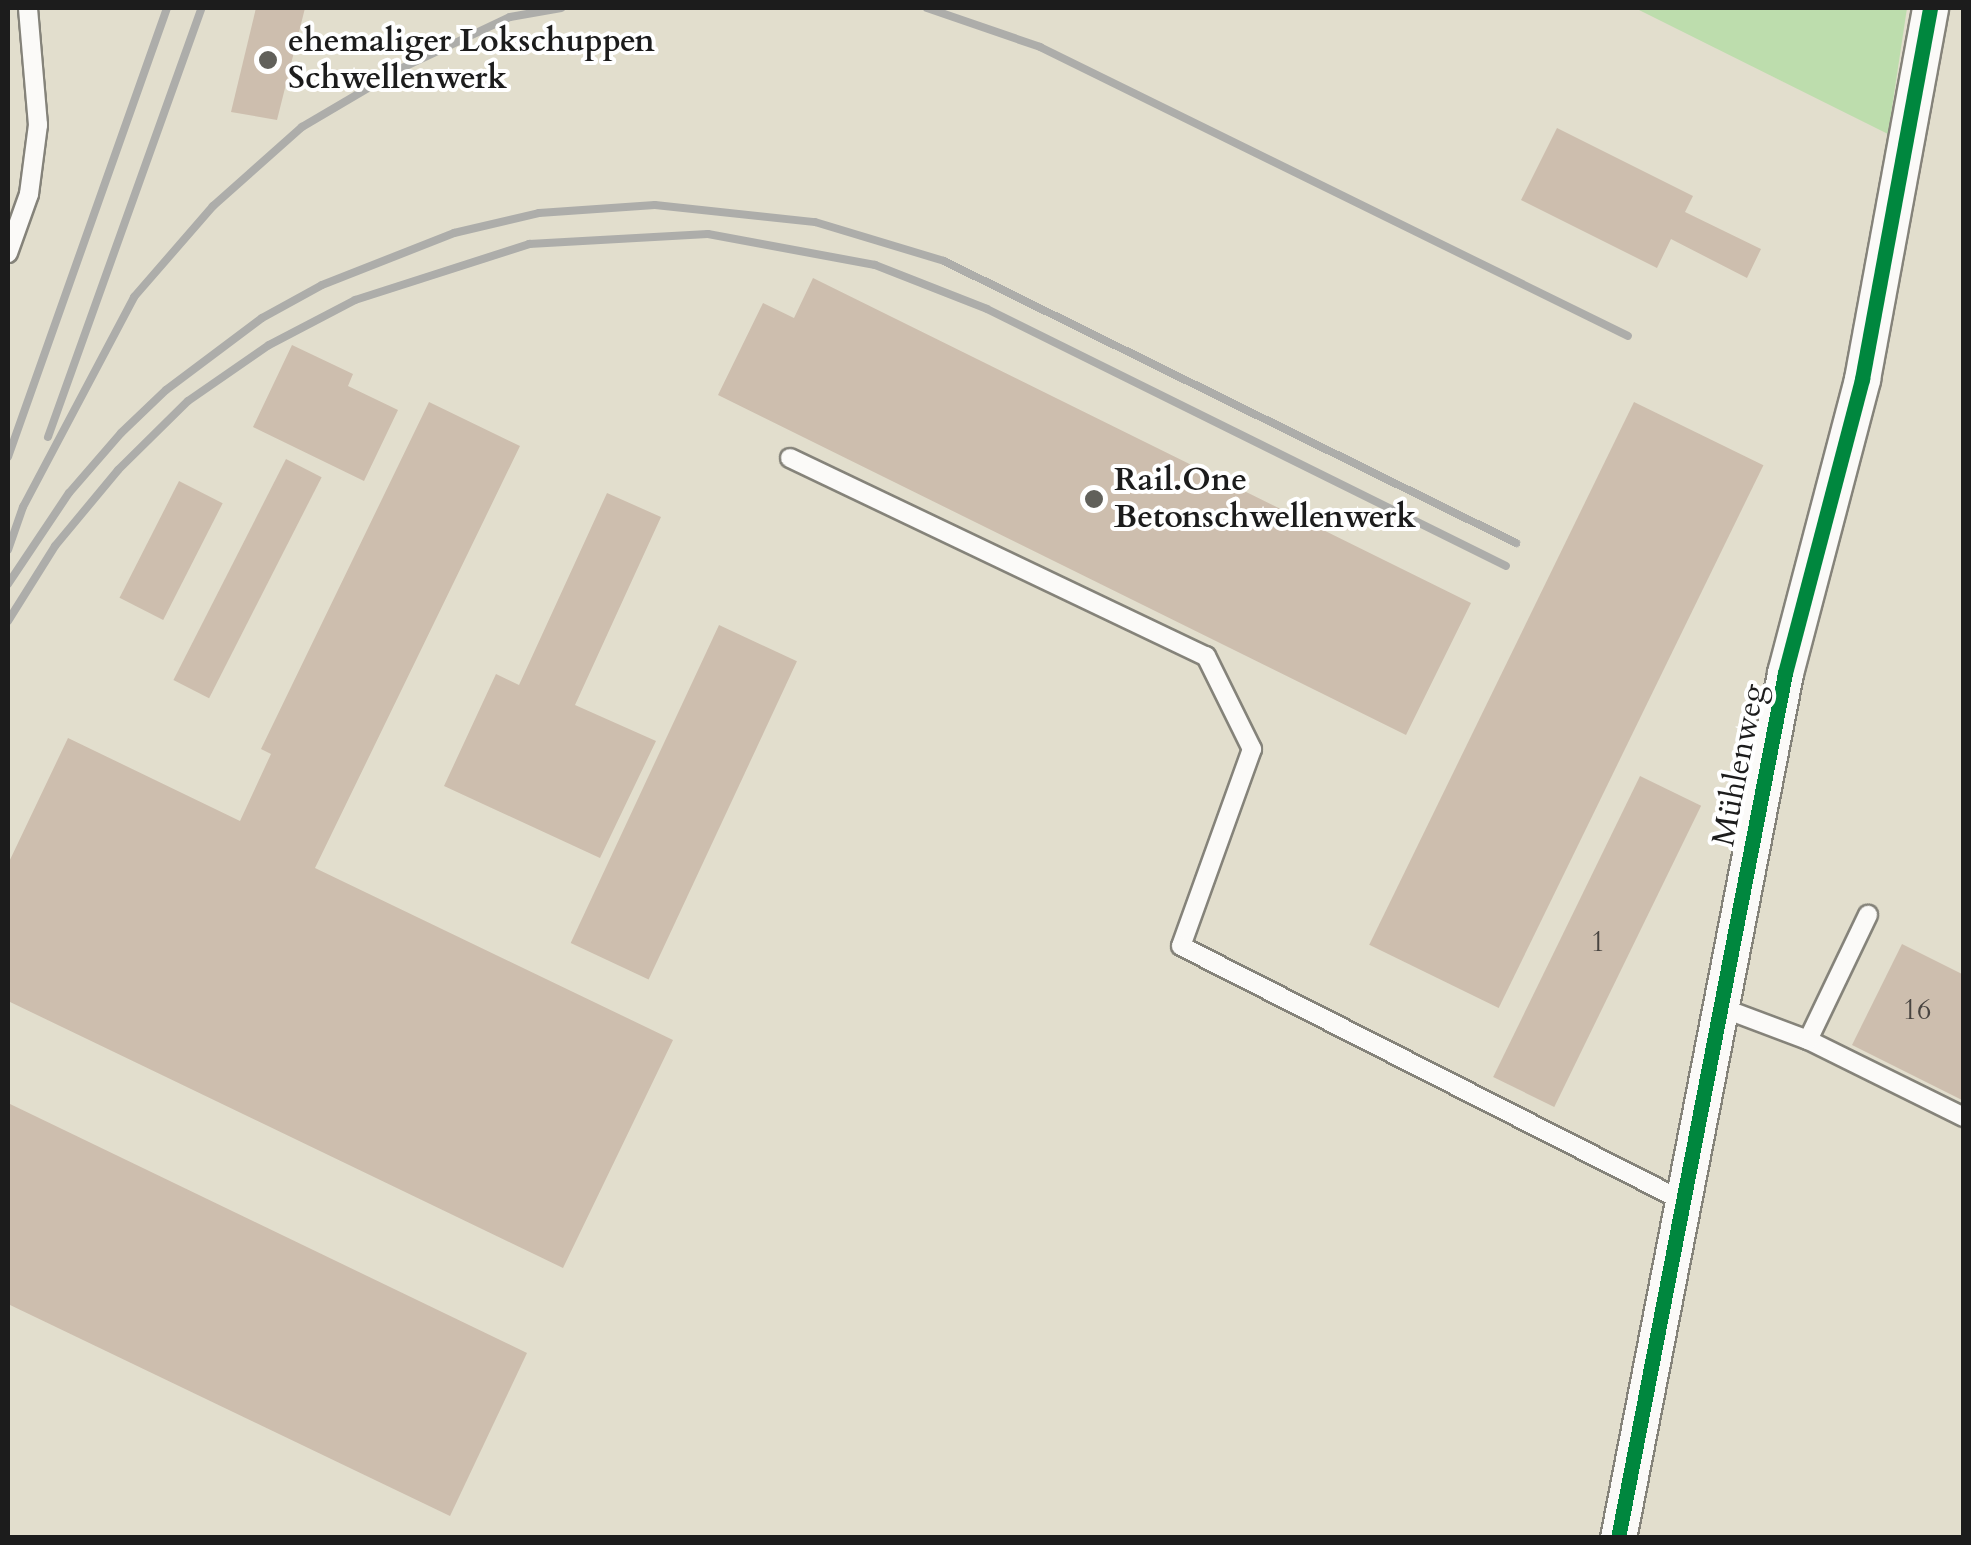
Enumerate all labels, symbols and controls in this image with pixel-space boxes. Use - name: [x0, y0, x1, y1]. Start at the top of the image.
- place label: ehemaliger Lokschuppen Schwellenwerk: [288, 23, 655, 98]
- marker: ehemaliger Lokschuppen Schwellenwerk: [257, 49, 279, 71]
- place label: Rail.One Betonschwellenwerk: [1114, 462, 1416, 537]
- marker: Rail.One Betonschwellenwerk: [1083, 488, 1105, 510]
- street label: Mühlenweg: [1704, 681, 1774, 849]
- house number: 1: [1591, 925, 1605, 959]
- house number: 16: [1903, 993, 1931, 1027]

